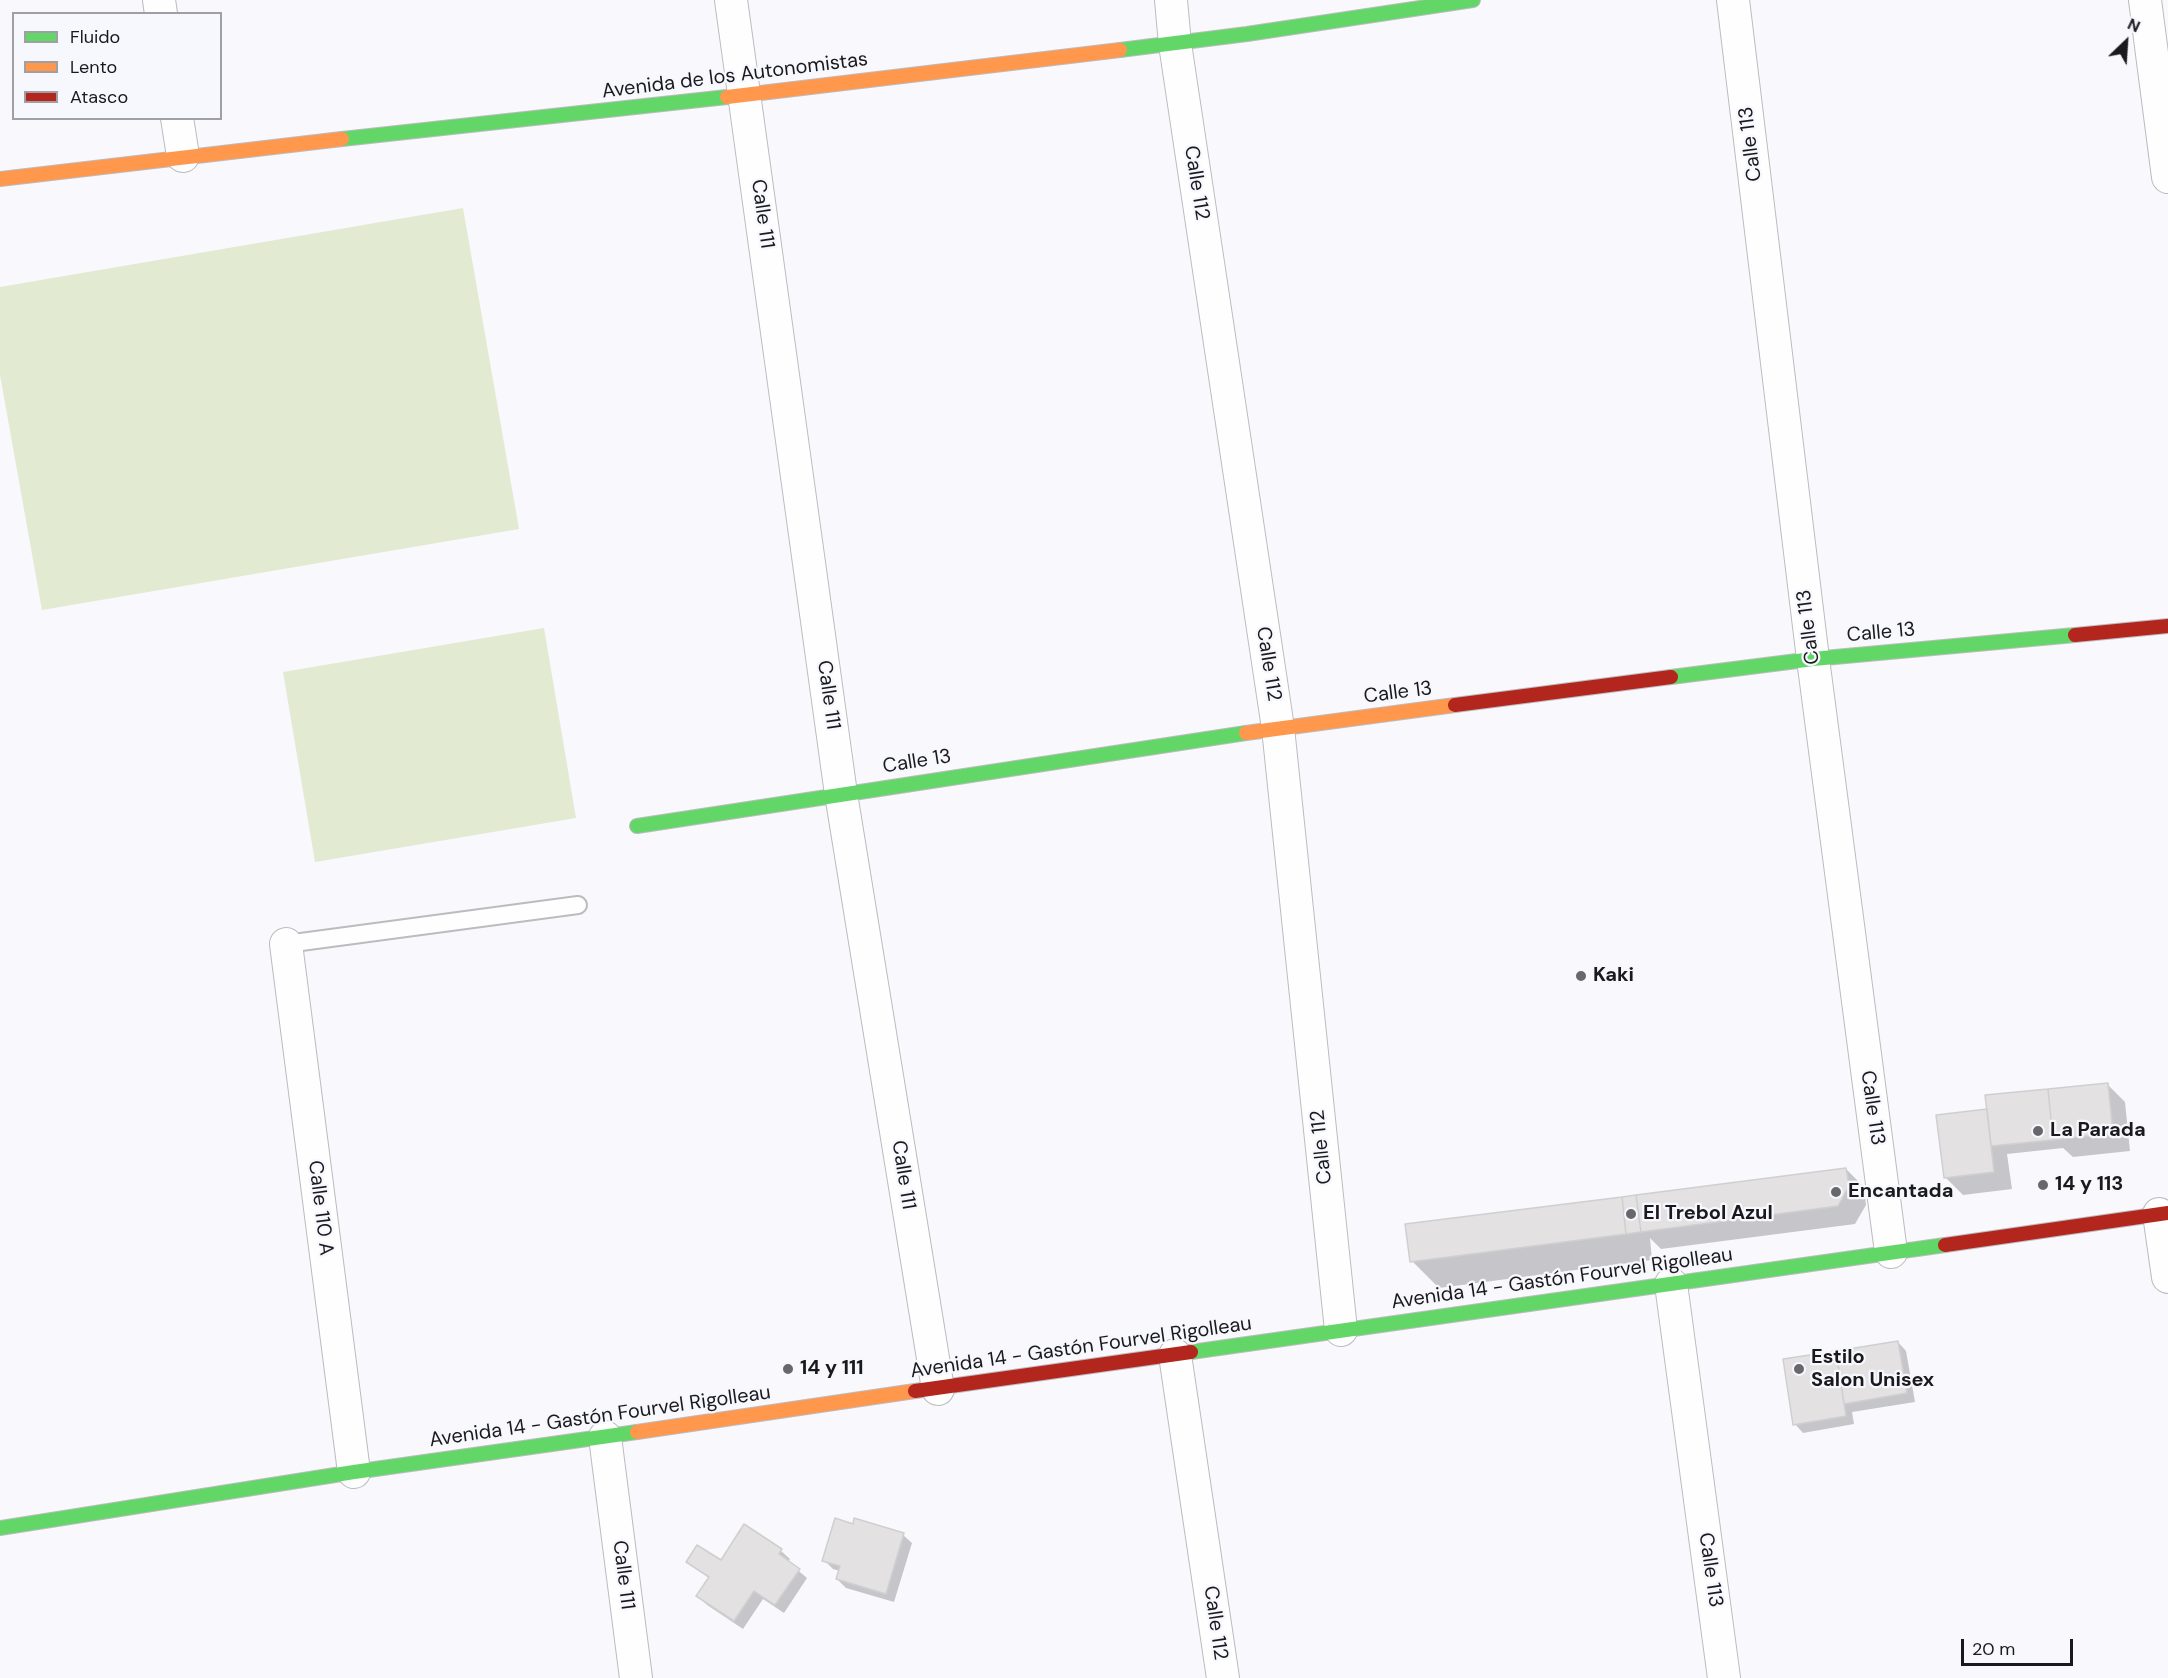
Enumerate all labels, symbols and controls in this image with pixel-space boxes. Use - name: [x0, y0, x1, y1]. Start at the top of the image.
- legend: [12, 12, 222, 120]
- north arrow: [2096, 12, 2156, 72]
- text: N: [2124, 13, 2144, 37]
- text: Fluido: [70, 25, 120, 49]
- street label: Avenida de los Autonomistas: [601, 48, 869, 104]
- text: Lento: [70, 55, 117, 79]
- text: Atasco: [70, 85, 128, 109]
- street label: Calle 113: [1735, 105, 1767, 183]
- street label: Calle 112: [1178, 144, 1214, 222]
- street label: Calle 111: [745, 178, 779, 250]
- street label: Calle 113: [1793, 588, 1825, 666]
- street label: Calle 13: [1846, 618, 1916, 648]
- street label: Calle 112: [1250, 625, 1286, 703]
- street label: Calle 111: [811, 659, 845, 731]
- street label: Calle 13: [1362, 677, 1434, 709]
- street label: Calle 13: [881, 745, 953, 779]
- place label: Kaki: [1593, 964, 1634, 988]
- marker: Kaki: [1574, 969, 1588, 983]
- street label: Calle 113: [1855, 1069, 1889, 1147]
- street label: Calle 112: [1306, 1109, 1338, 1185]
- place label: La Parada: [2050, 1119, 2146, 1143]
- marker: La Parada: [2031, 1124, 2045, 1138]
- street label: Calle 111: [886, 1139, 920, 1211]
- street label: Calle 110 A: [302, 1159, 338, 1257]
- place label: 14 y 113: [2055, 1173, 2123, 1197]
- marker: 14 y 113: [2036, 1178, 2050, 1192]
- place label: Encantada: [1848, 1180, 1953, 1204]
- marker: Encantada: [1829, 1185, 1843, 1199]
- place label: El Trebol Azul: [1643, 1202, 1773, 1226]
- marker: El Trebol Azul: [1624, 1207, 1638, 1221]
- street label: Avenida 14 - Gastón Fourvel Rigolleau: [1390, 1243, 1734, 1315]
- street label: Avenida 14 - Gastón Fourvel Rigolleau: [909, 1312, 1253, 1384]
- place label: Estilo Salon Unisex: [1811, 1346, 1934, 1393]
- place label: 14 y 111: [800, 1357, 864, 1381]
- marker: 14 y 111: [781, 1362, 795, 1376]
- marker: Estilo Salon Unisex: [1792, 1362, 1806, 1376]
- street label: Avenida 14 - Gastón Fourvel Rigolleau: [428, 1381, 772, 1453]
- street label: Calle 113: [1693, 1531, 1727, 1609]
- street label: Calle 111: [607, 1539, 639, 1611]
- street label: Calle 112: [1198, 1584, 1232, 1662]
- scale bar: [1964, 1627, 2076, 1665]
- text: 20 m: [1972, 1637, 2015, 1661]

